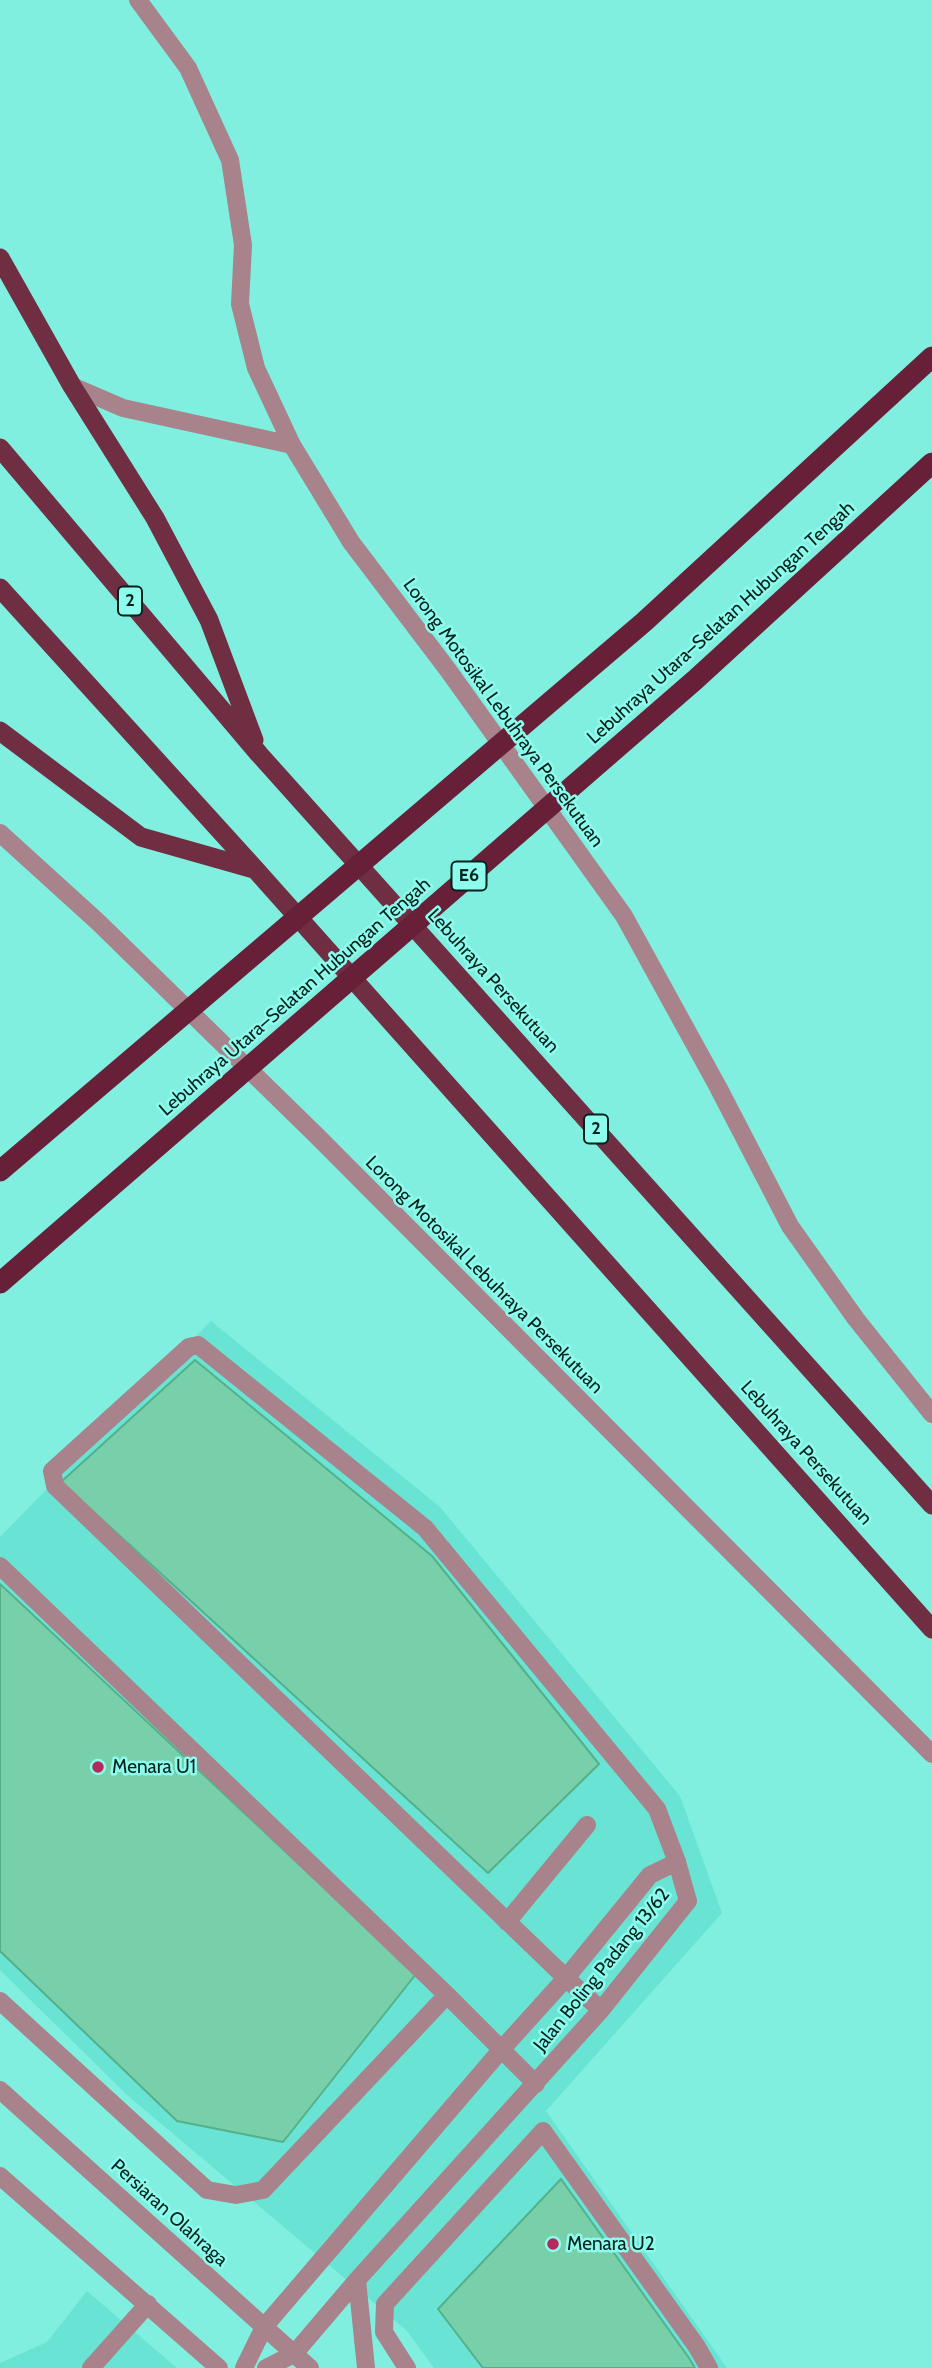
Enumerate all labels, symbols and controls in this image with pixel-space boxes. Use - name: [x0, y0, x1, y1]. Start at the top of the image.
- street label: Lebuhraya Utara–Selatan Hubungan Tengah: [583, 497, 859, 749]
- street label: Lorong Motosikal Lebuhraya Persekutuan: [398, 574, 608, 852]
- road number: 2: [118, 586, 142, 616]
- road number: E6: [452, 862, 486, 890]
- street label: Lebuhraya Utara–Selatan Hubungan Tengah: [155, 873, 435, 1121]
- street label: Lebuhraya Persekutuan: [422, 904, 564, 1058]
- road number: 2: [584, 1114, 608, 1144]
- street label: Lorong Motosikal Lebuhraya Persekutuan: [360, 1151, 608, 1399]
- street label: Lebuhraya Persekutuan: [735, 1376, 877, 1530]
- place label: Menara U1: [112, 1756, 196, 1778]
- marker: Menara U1: [90, 1759, 106, 1775]
- street label: Jalan Boling Padang 13/62: [529, 1884, 675, 2056]
- street label: Persiaran Olahraga: [106, 2155, 232, 2271]
- place label: Menara U2: [567, 2233, 655, 2255]
- marker: Menara U2: [545, 2236, 561, 2252]

